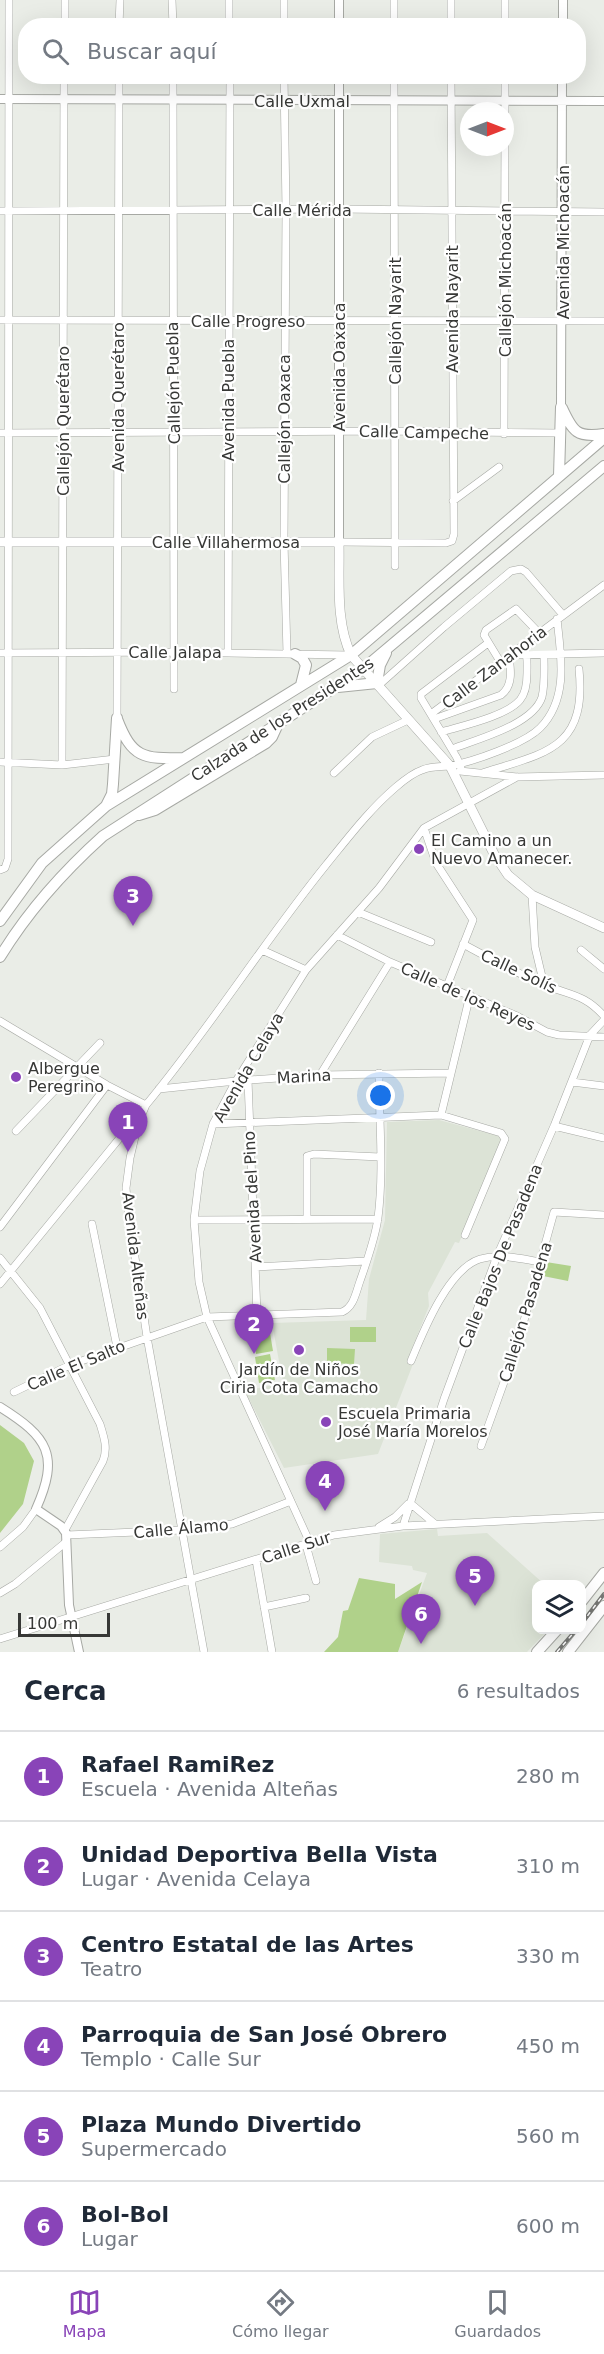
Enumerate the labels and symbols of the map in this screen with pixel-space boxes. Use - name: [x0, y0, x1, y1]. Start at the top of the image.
- street label: Calle Uxmal: [254, 92, 350, 111]
- north arrow: [460, 102, 514, 156]
- street label: Avenida Michoacán: [554, 165, 573, 319]
- street label: Calle Mérida: [252, 201, 352, 220]
- street label: Callejón Michoacán: [496, 203, 515, 357]
- street label: Avenida Nayarit: [443, 245, 462, 373]
- street label: Callejón Nayarit: [386, 257, 405, 385]
- street label: Avenida Oaxaca: [330, 302, 349, 432]
- street label: Calle Progreso: [191, 312, 305, 331]
- street label: Callejón Puebla: [163, 321, 184, 445]
- street label: Avenida Querétaro: [109, 322, 128, 472]
- street label: Avenida Puebla: [219, 339, 238, 461]
- street label: Callejón Querétaro: [54, 346, 73, 496]
- street label: Callejón Oaxaca: [275, 354, 294, 484]
- street label: Calle Campeche: [359, 422, 489, 443]
- street label: Calle Villahermosa: [152, 533, 300, 552]
- street label: Calle Zanahoria: [438, 622, 550, 713]
- street label: Calle Jalapa: [128, 643, 222, 662]
- street label: Calzada de los Presidentes: [187, 653, 377, 786]
- place label: El Camino a un Nuevo Amanecer.: [431, 831, 572, 868]
- marker: El Camino a un Nuevo Amanecer.: [412, 842, 426, 856]
- pin: 3: [114, 876, 152, 926]
- street label: Calle Solís: [478, 946, 560, 997]
- street label: Calle de los Reyes: [398, 958, 538, 1035]
- street label: Avenida Celaya: [209, 1009, 288, 1125]
- place label: Albergue Peregrino: [28, 1059, 104, 1096]
- street label: Marina: [276, 1066, 332, 1087]
- marker: Albergue Peregrino: [9, 1070, 23, 1084]
- your location: [366, 1081, 395, 1110]
- pin: 1: [108, 1102, 148, 1152]
- street label: Avenida del Pino: [240, 1130, 265, 1263]
- street label: Calle Bajos De Pasadena: [455, 1161, 546, 1351]
- street label: Avenida Alteñas: [118, 1191, 153, 1321]
- street label: Callejón Pasadena: [495, 1240, 556, 1385]
- pin: 2: [234, 1304, 274, 1354]
- street label: Calle El Salto: [24, 1336, 128, 1395]
- marker: Jardín de Niños Ciria Cota Camacho: [292, 1343, 306, 1357]
- place label: Jardín de Niños Ciria Cota Camacho: [220, 1360, 378, 1397]
- place label: Escuela Primaria José María Morelos: [337, 1404, 488, 1441]
- marker: Escuela Primaria José María Morelos: [319, 1415, 333, 1429]
- pin: 4: [306, 1462, 344, 1511]
- street label: Calle Álamo: [133, 1515, 229, 1542]
- street label: Calle Sur: [259, 1527, 334, 1568]
- pin: 5: [456, 1556, 494, 1606]
- pin: 6: [402, 1594, 440, 1644]
- scale bar: [18, 1610, 110, 1638]

